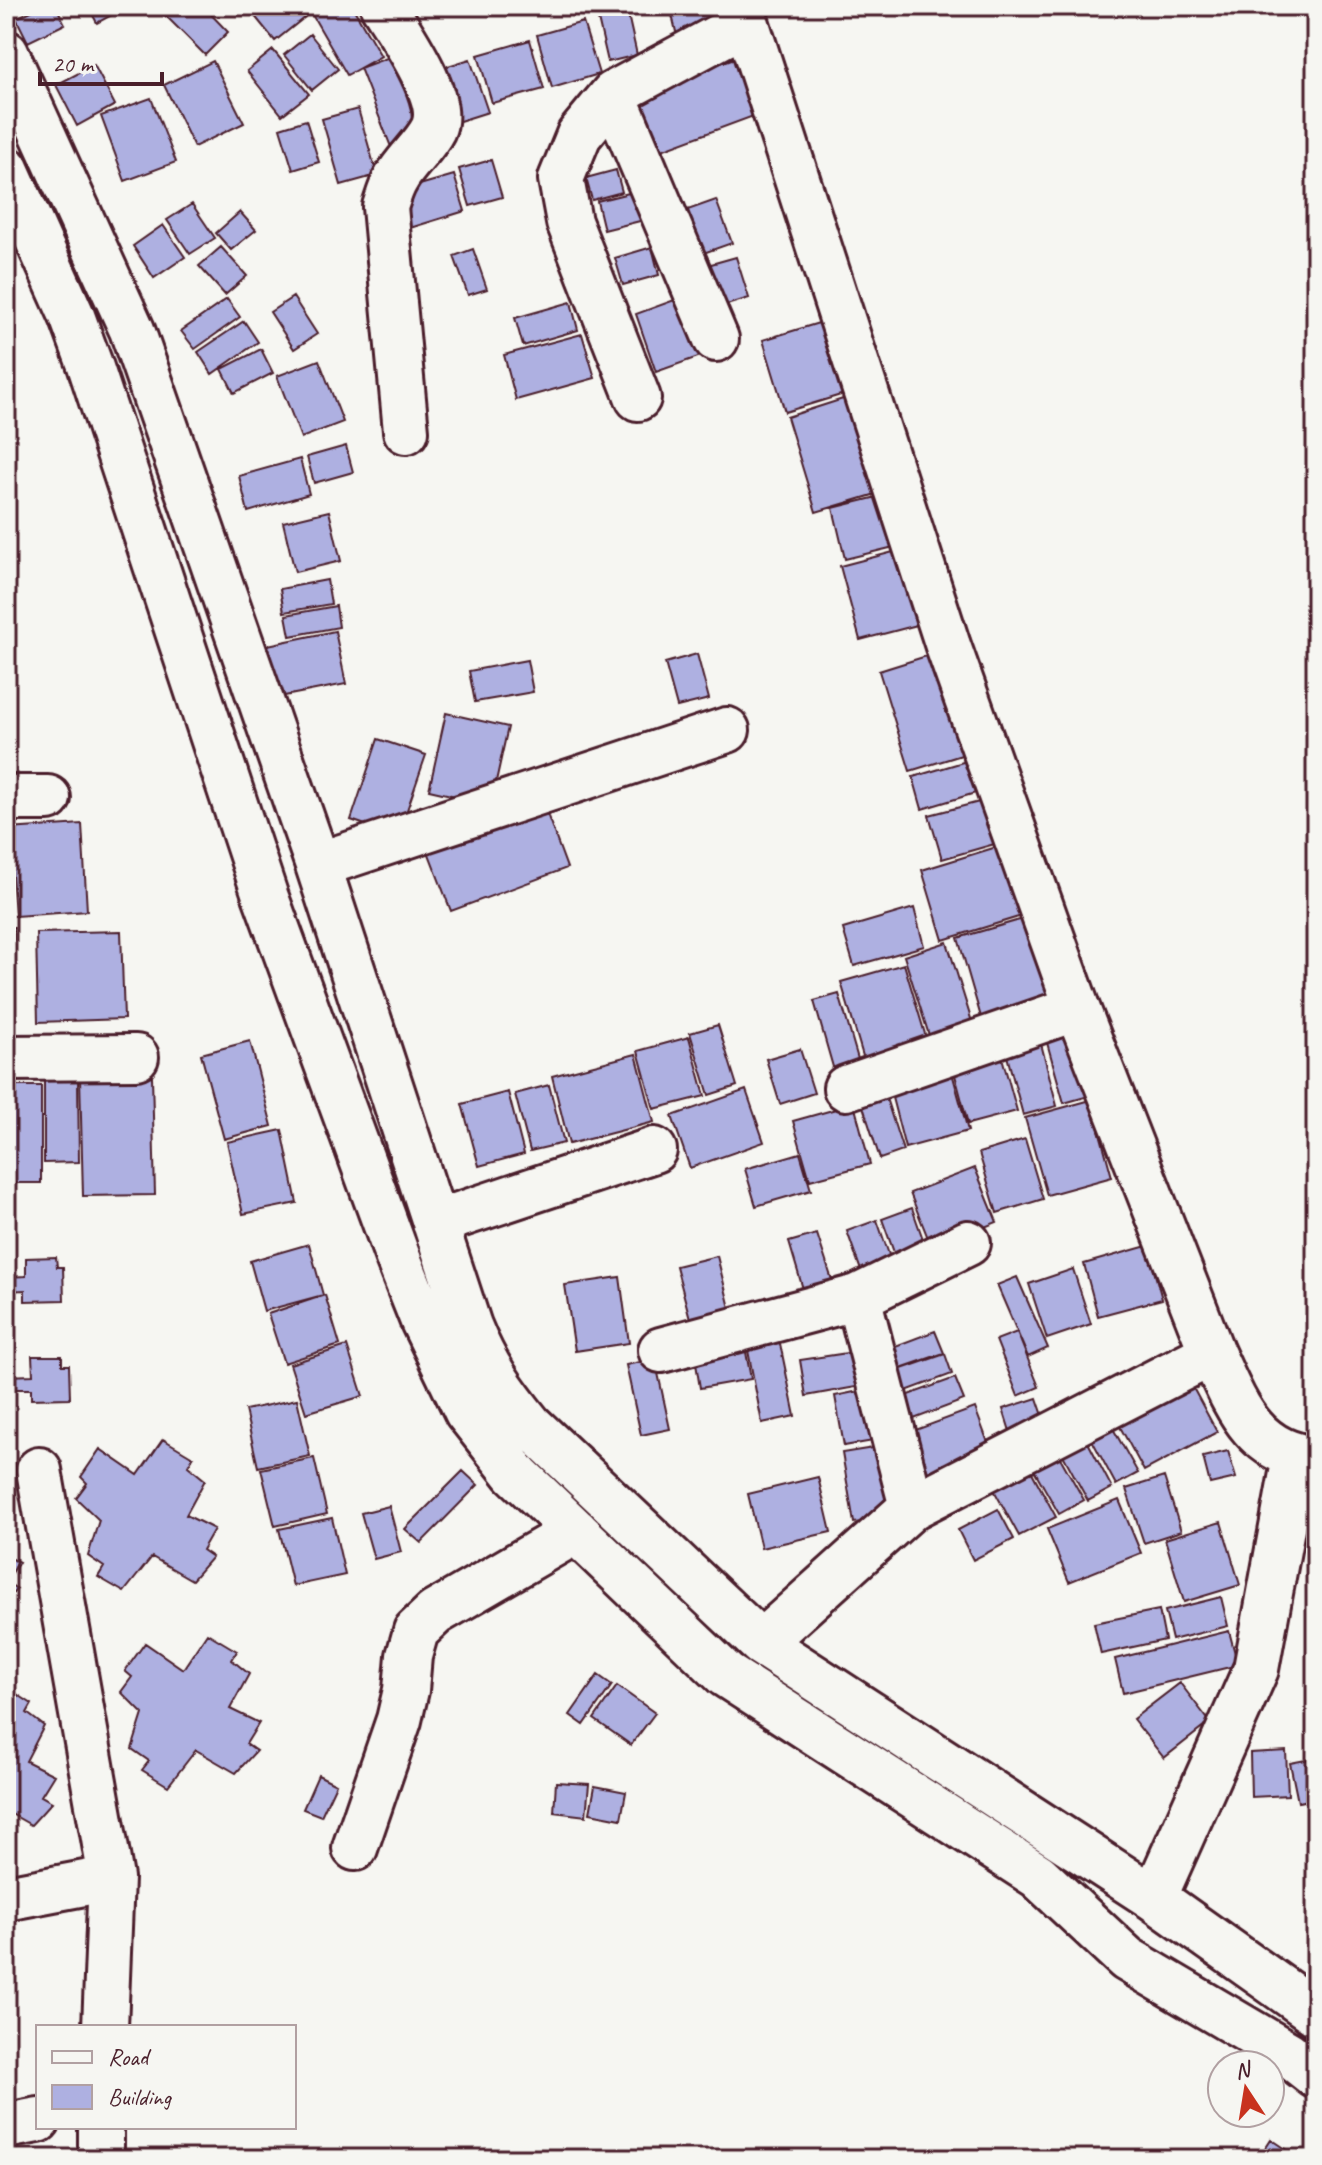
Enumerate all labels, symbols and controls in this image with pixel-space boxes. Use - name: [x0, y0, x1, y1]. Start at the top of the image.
- scale bar: [40, 36, 162, 86]
- text: 20 m: [52, 49, 95, 79]
- legend: [36, 2025, 296, 2129]
- text: Road: [108, 2042, 152, 2072]
- north arrow: [1206, 2049, 1286, 2129]
- text: N: [1232, 2055, 1255, 2086]
- text: Building: [108, 2082, 173, 2112]

